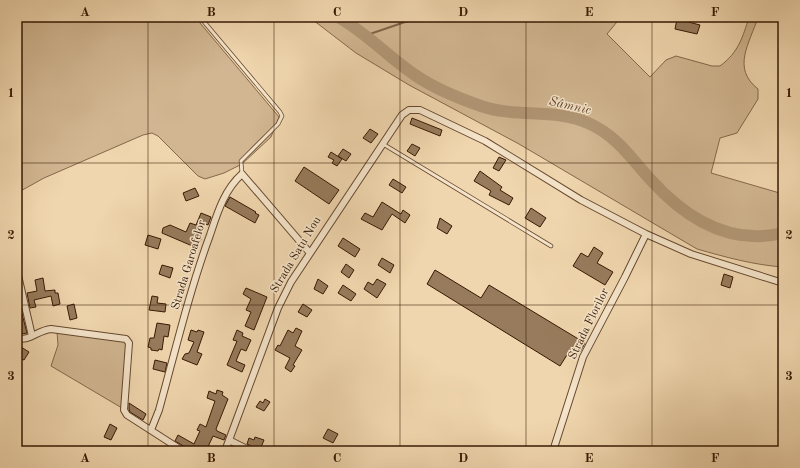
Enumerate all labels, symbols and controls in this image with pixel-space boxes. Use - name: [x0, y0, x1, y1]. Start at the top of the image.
- text: A: [80, 6, 90, 19]
- text: B: [206, 6, 216, 19]
- text: C: [333, 6, 341, 19]
- text: D: [458, 6, 468, 19]
- text: E: [585, 6, 594, 19]
- text: F: [711, 6, 720, 19]
- text: 1: [7, 87, 15, 100]
- text: 1: [785, 87, 793, 100]
- water label: Sâmnic: [548, 95, 593, 117]
- street label: Strada Satu Nou: [268, 214, 324, 295]
- street label: Strada Garoafelor: [170, 219, 208, 311]
- text: 2: [7, 229, 15, 242]
- text: 2: [785, 229, 793, 242]
- street label: Strada Florilor: [567, 286, 611, 362]
- text: 3: [7, 370, 15, 383]
- text: 3: [785, 370, 793, 383]
- text: A: [80, 452, 90, 465]
- text: B: [206, 452, 216, 465]
- text: C: [333, 452, 341, 465]
- text: D: [458, 452, 468, 465]
- text: E: [585, 452, 594, 465]
- text: F: [711, 452, 720, 465]

